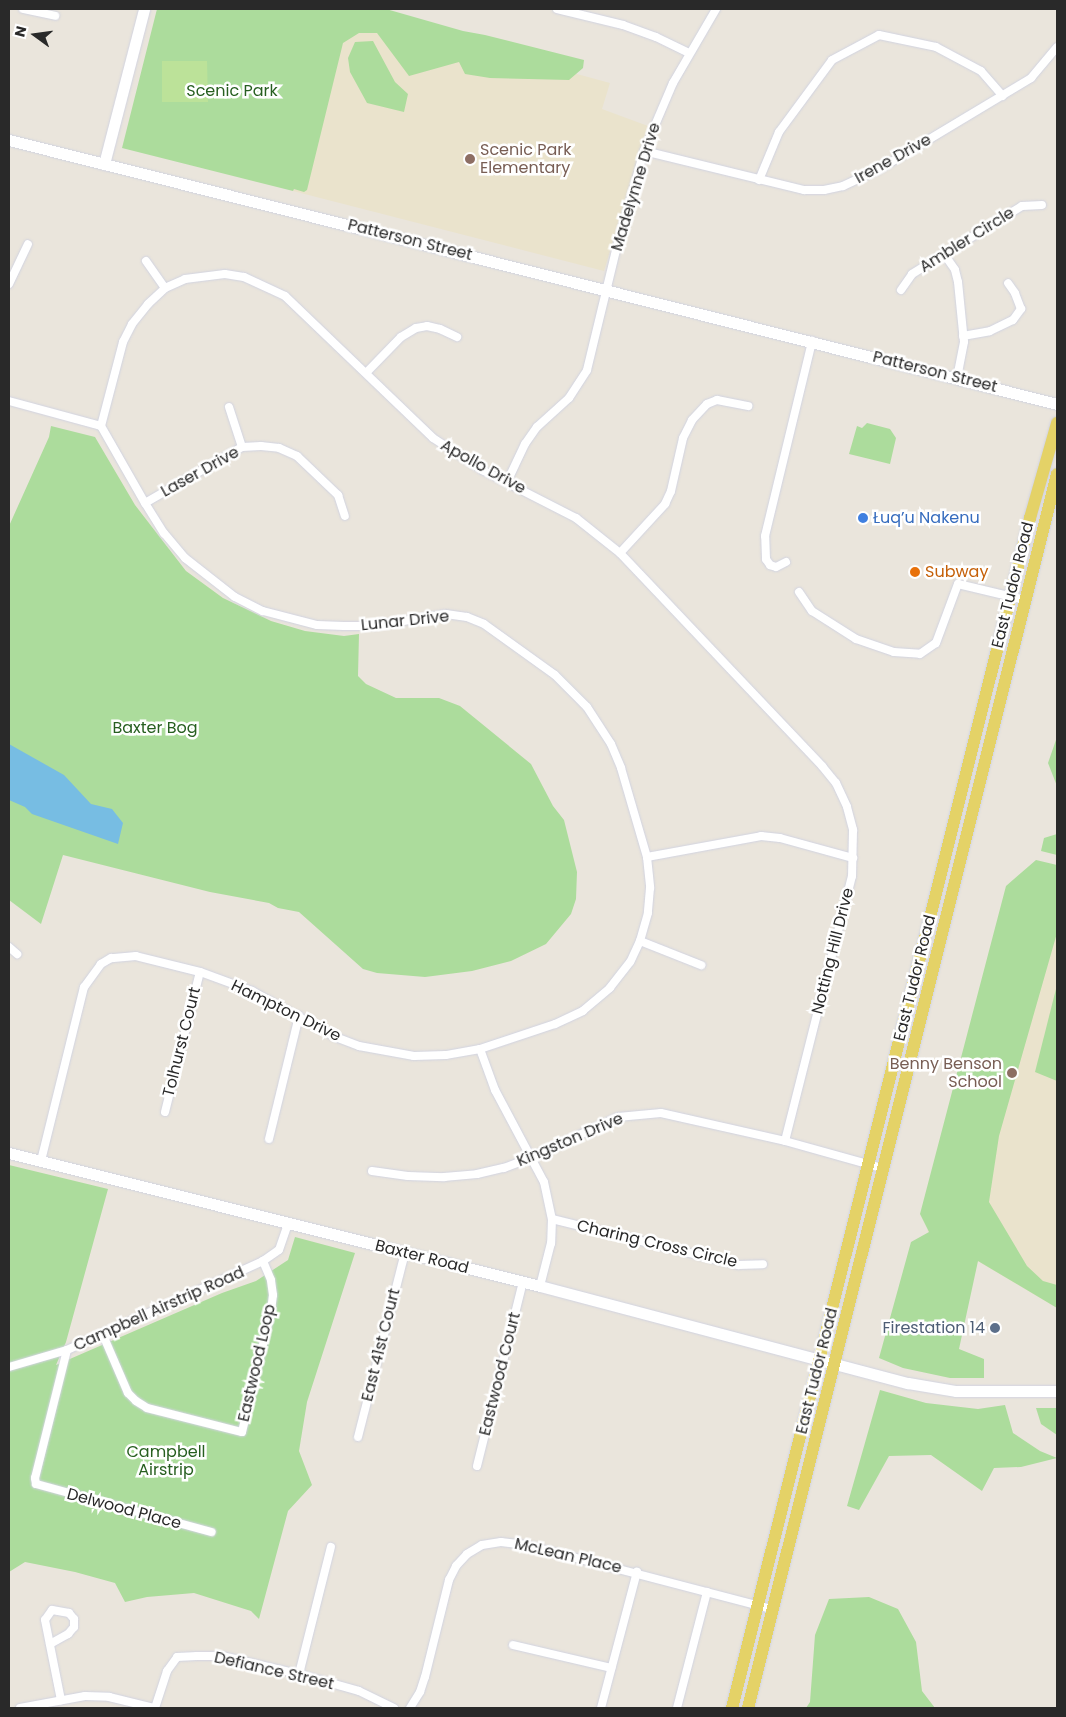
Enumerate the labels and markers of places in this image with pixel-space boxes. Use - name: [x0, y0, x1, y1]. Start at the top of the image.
- place label: Scenic Park Elementary: [480, 140, 571, 178]
- marker: Scenic Park Elementary: [464, 153, 476, 165]
- place label: Łuq’u Nakenu: [873, 508, 980, 528]
- marker: Łuq’u Nakenu: [857, 512, 869, 524]
- place label: Subway: [925, 562, 988, 582]
- marker: Subway: [909, 566, 921, 578]
- place label: Benny Benson School: [890, 1054, 1002, 1092]
- marker: Benny Benson School: [1006, 1067, 1018, 1079]
- place label: Firestation 14: [882, 1318, 985, 1338]
- marker: Firestation 14: [989, 1322, 1001, 1334]

